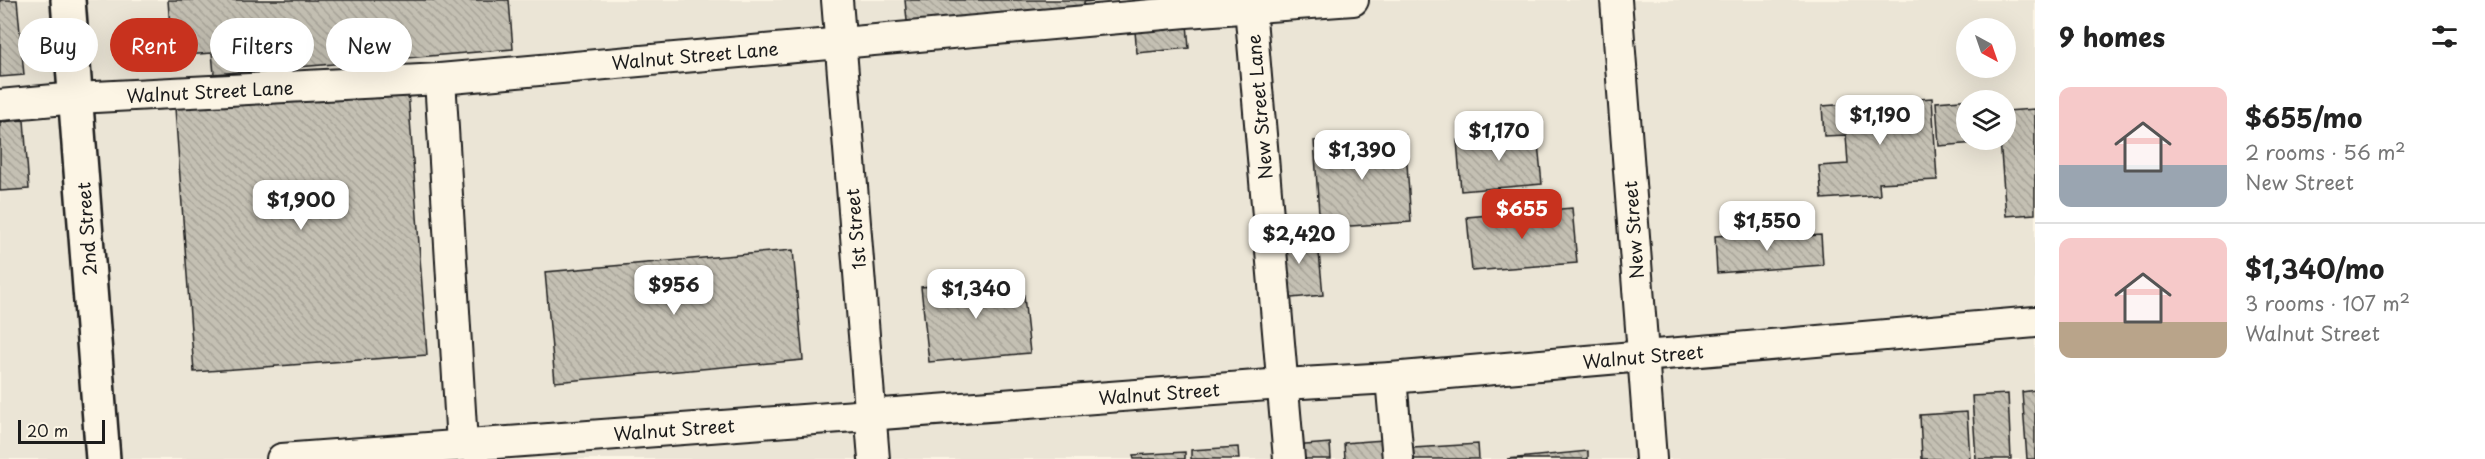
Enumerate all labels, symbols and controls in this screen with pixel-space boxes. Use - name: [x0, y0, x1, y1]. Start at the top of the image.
- text: 9 homes: [2059, 17, 2165, 56]
- chip: Buy: [18, 18, 98, 72]
- chip: Rent: [110, 18, 198, 72]
- chip: Filters: [210, 18, 314, 72]
- chip: New: [326, 18, 412, 72]
- north arrow: [1956, 18, 2016, 78]
- map controls: [1956, 18, 2016, 150]
- icon: filters: [2428, 20, 2461, 53]
- street label: New Street Lane: [1239, 33, 1279, 181]
- street label: Walnut Street Lane: [610, 34, 780, 76]
- street label: Walnut Street Lane: [126, 73, 294, 109]
- button: layers: [1956, 90, 2016, 150]
- pin: $1,190: [1831, 95, 1929, 146]
- text: $655/mo: [2245, 98, 2362, 137]
- text: $1,190: [1849, 99, 1911, 129]
- pin: $1,170: [1450, 111, 1548, 162]
- icon: home: [2107, 111, 2179, 183]
- text: $1,170: [1469, 115, 1530, 145]
- pin: $1,390: [1313, 130, 1411, 181]
- text: $1,390: [1328, 134, 1396, 164]
- text: 2 rooms · 56 m²: [2245, 137, 2406, 167]
- text: New Street: [2245, 167, 2354, 197]
- pin: $1,900: [252, 180, 350, 231]
- street label: New Street: [1616, 180, 1650, 280]
- street label: 2nd Street: [69, 181, 103, 277]
- text: $1,900: [267, 184, 335, 214]
- street label: 1st Street: [838, 187, 872, 271]
- pin: $655: [1486, 189, 1558, 240]
- text: $655: [1496, 193, 1548, 223]
- pin: $1,550: [1718, 201, 1816, 252]
- text: $1,550: [1733, 205, 1801, 235]
- pin: $2,420: [1250, 214, 1348, 265]
- text: $2,420: [1263, 218, 1335, 248]
- text: $1,340/mo: [2245, 249, 2384, 288]
- icon: home: [2107, 262, 2179, 334]
- pin: $956: [638, 265, 710, 316]
- text: $956: [648, 269, 700, 299]
- pin: $1,340: [927, 269, 1025, 320]
- text: $1,340: [941, 273, 1011, 303]
- text: 3 rooms · 107 m²: [2245, 288, 2410, 318]
- text: Walnut Street: [2245, 318, 2380, 348]
- street label: Walnut Street: [1581, 337, 1705, 375]
- street label: Walnut Street: [1098, 375, 1220, 411]
- street label: Walnut Street: [613, 411, 735, 447]
- scale bar: [18, 417, 105, 444]
- text: 20 m: [27, 418, 68, 442]

